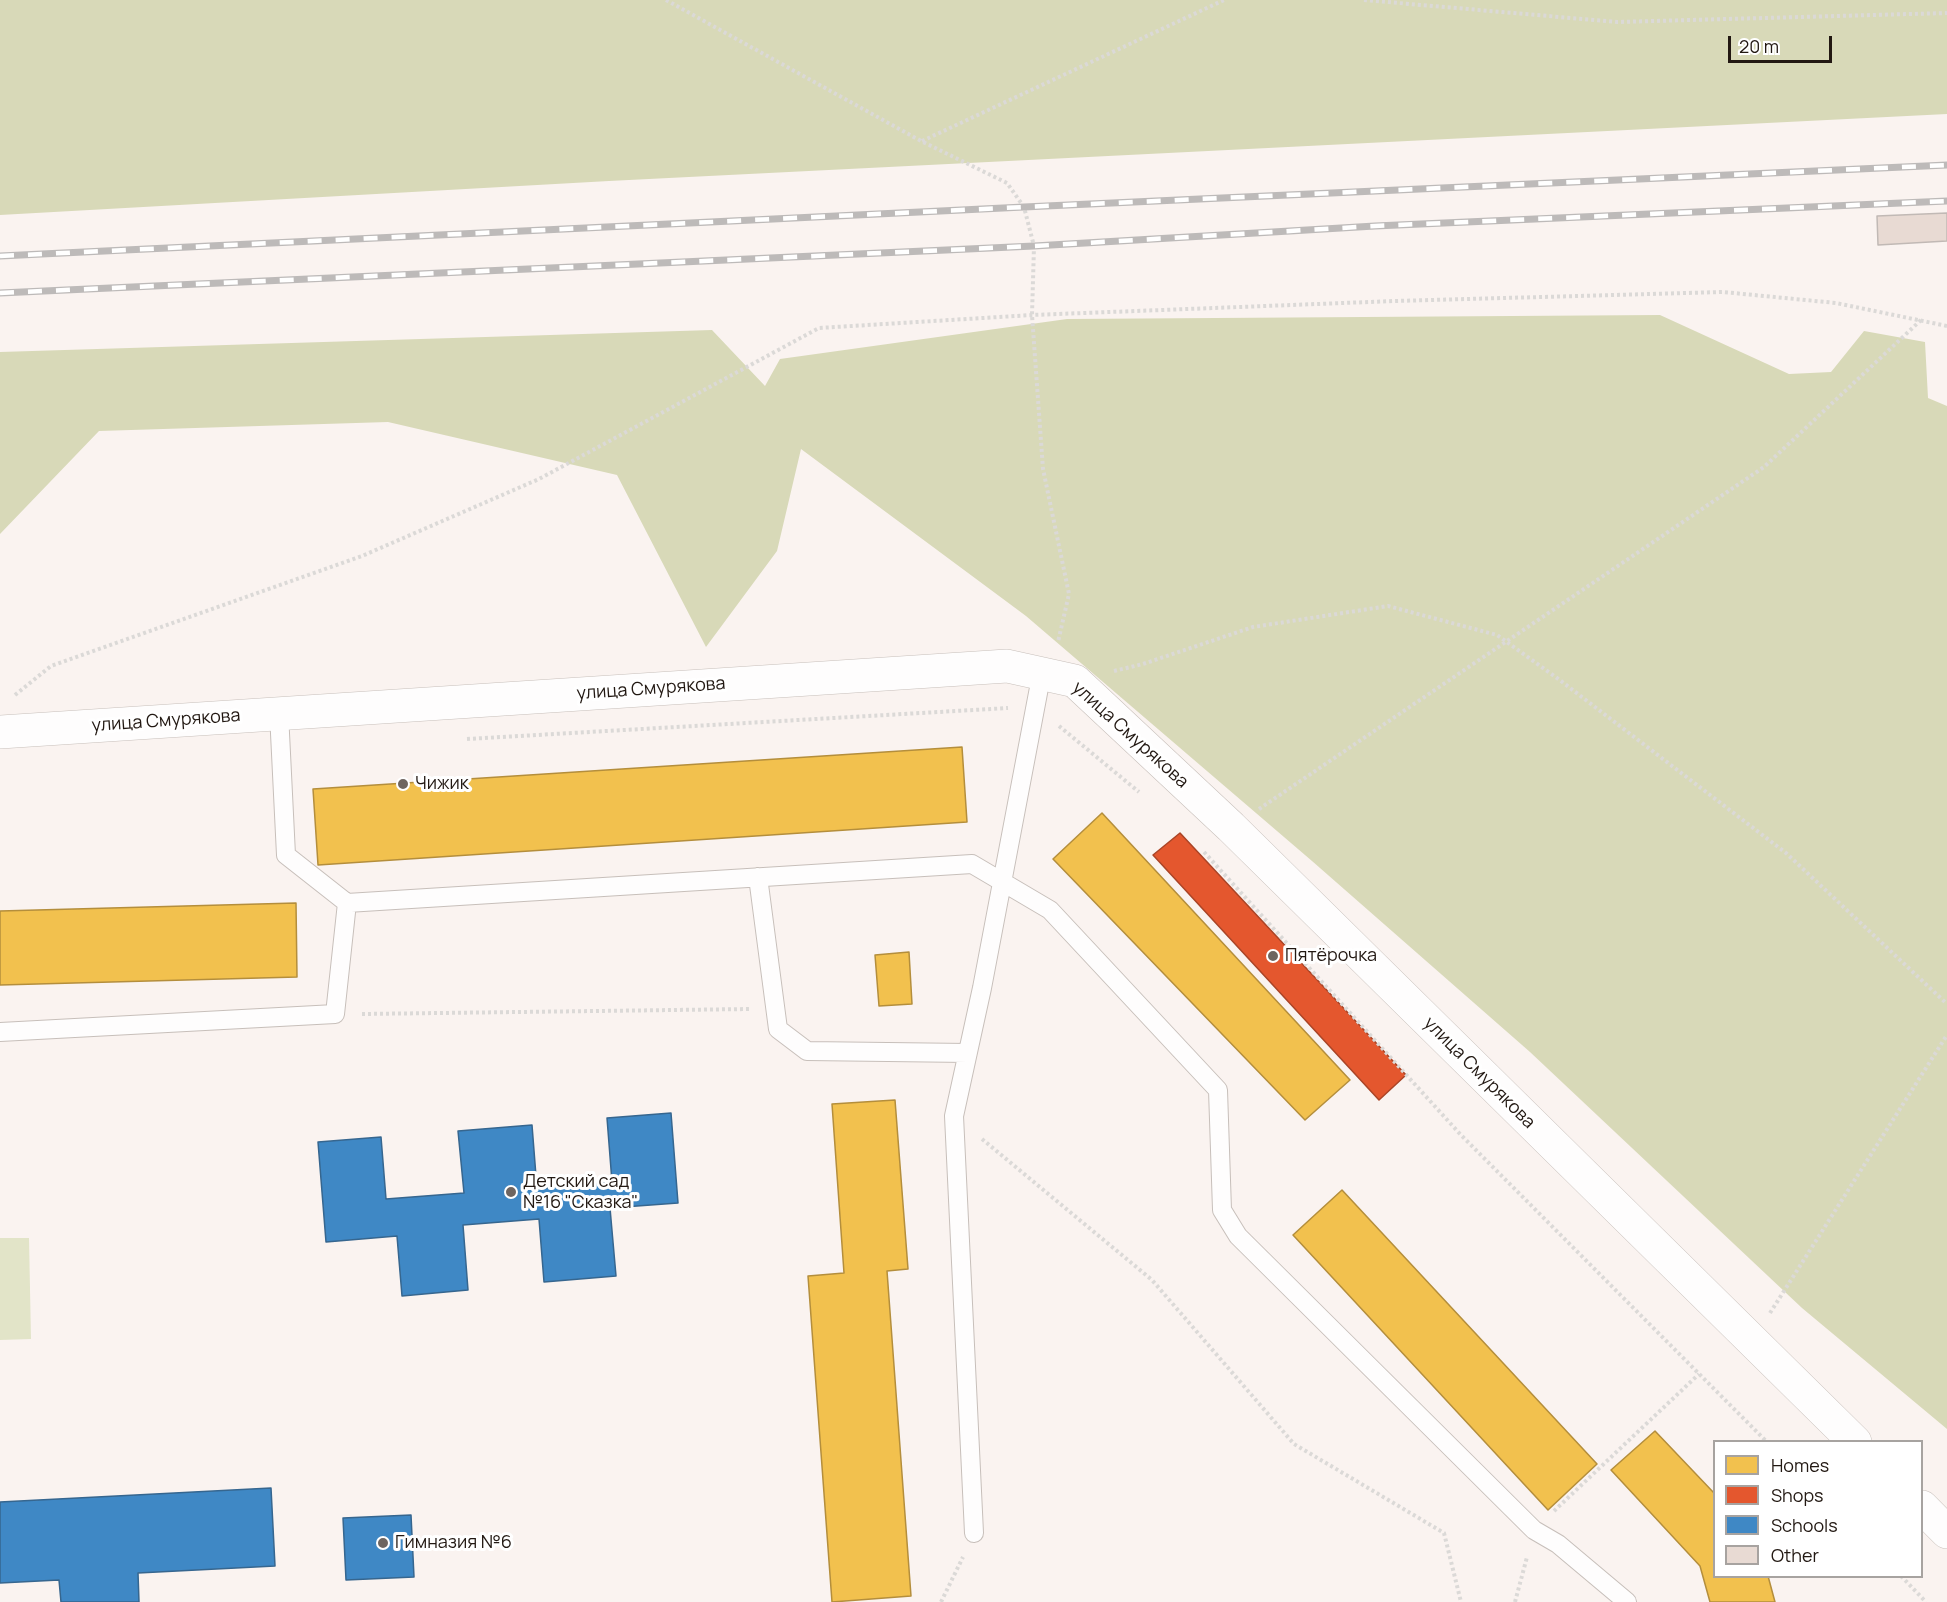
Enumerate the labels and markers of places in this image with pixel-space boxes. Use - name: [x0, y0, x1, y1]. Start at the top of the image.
- place label: Чижик: [415, 773, 469, 795]
- marker: Чижик: [396, 777, 410, 791]
- place label: Пятёрочка: [1285, 945, 1377, 967]
- marker: Пятёрочка: [1266, 949, 1280, 963]
- place label: Детский сад №16 "Сказка": [523, 1171, 638, 1214]
- marker: Детский сад №16 "Сказка": [504, 1185, 518, 1199]
- place label: Гимназия №6: [395, 1532, 512, 1554]
- marker: Гимназия №6: [376, 1536, 390, 1550]

